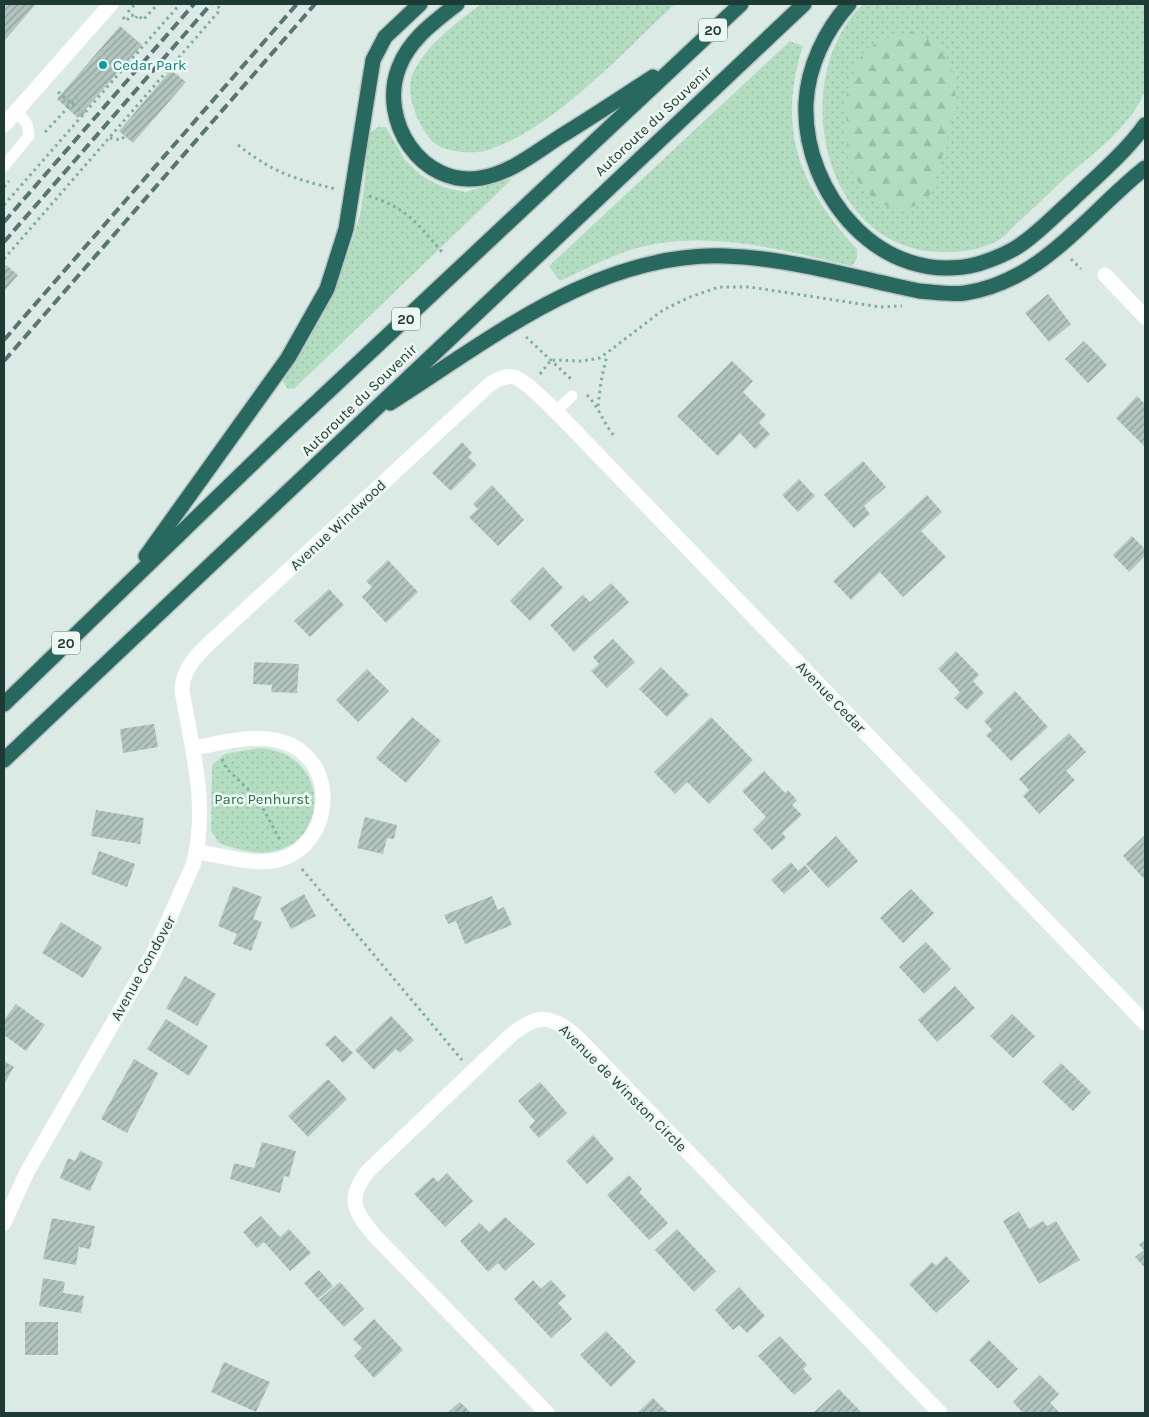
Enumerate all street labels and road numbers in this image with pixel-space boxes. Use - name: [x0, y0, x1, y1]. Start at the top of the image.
- road number: 20: [699, 18, 727, 42]
- street label: Autoroute du Souvenir: [591, 62, 716, 180]
- road number: 20: [392, 308, 420, 330]
- street label: Autoroute du Souvenir: [298, 340, 421, 460]
- street label: Avenue Windwood: [286, 476, 390, 574]
- road number: 20: [52, 632, 80, 654]
- street label: Avenue Cedar: [792, 658, 870, 737]
- street label: Avenue Condover: [107, 912, 180, 1024]
- street label: Avenue de Winston Circle: [555, 1020, 691, 1156]

